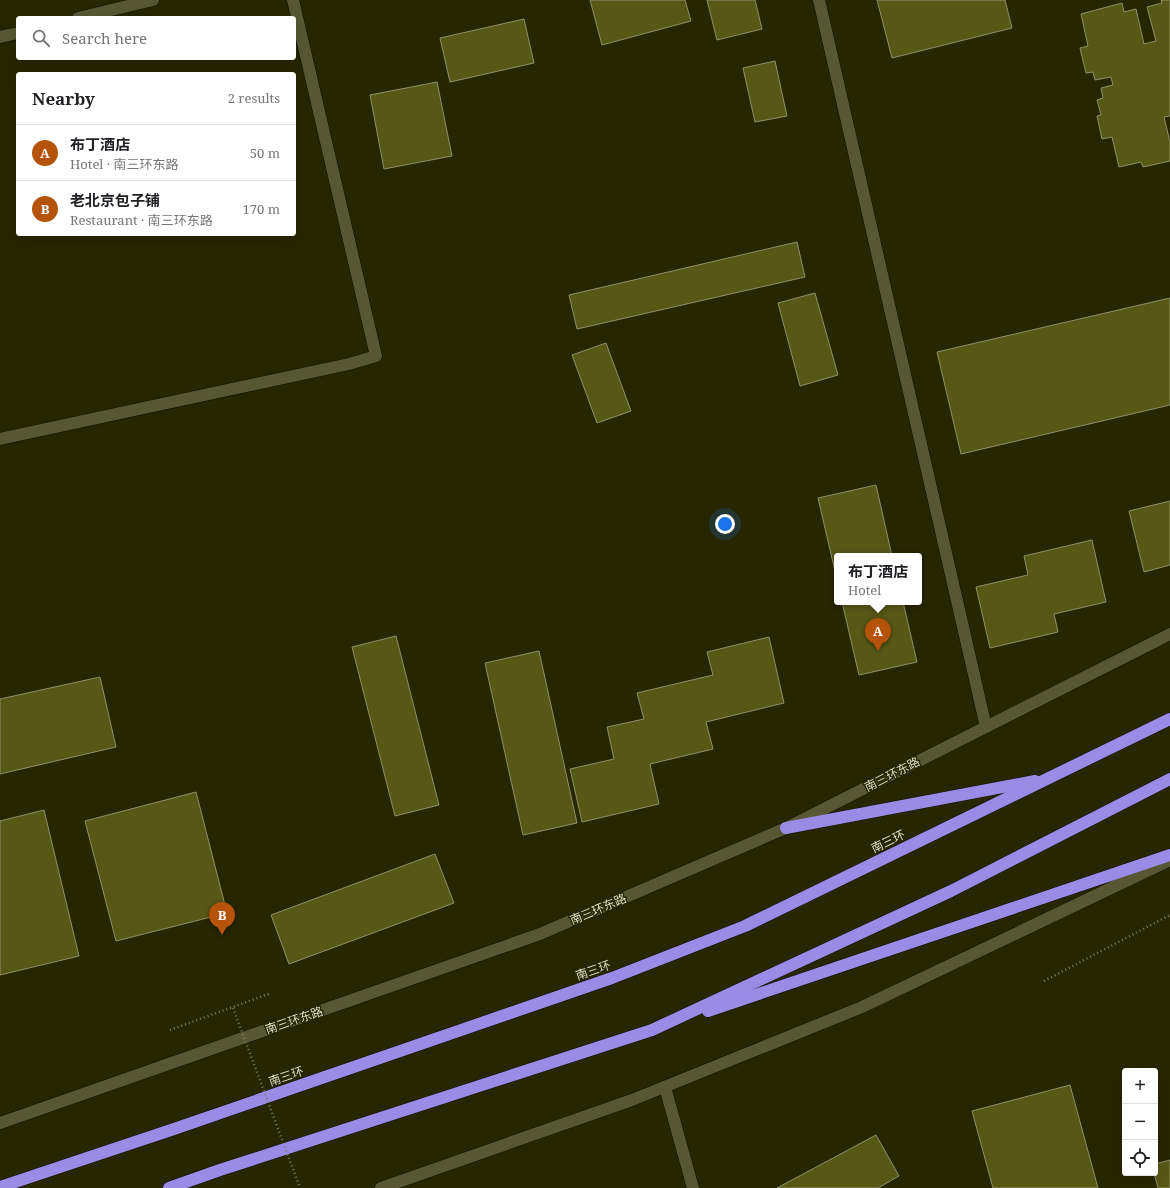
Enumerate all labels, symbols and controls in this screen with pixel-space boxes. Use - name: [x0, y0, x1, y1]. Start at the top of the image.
- search box: [16, 16, 296, 60]
- icon: search: [30, 27, 52, 49]
- text: Search here: [62, 28, 147, 48]
- text: Nearby: [32, 87, 95, 110]
- text: 2 results: [228, 89, 280, 107]
- text: 布丁酒店: [70, 134, 130, 154]
- text: A: [40, 144, 50, 162]
- text: 50 m: [250, 144, 280, 162]
- text: Hotel · 南三环东路: [70, 155, 178, 173]
- text: 老北京包子铺: [70, 190, 160, 210]
- text: B: [41, 200, 49, 218]
- text: 170 m: [243, 200, 280, 218]
- text: Restaurant · 南三环东路: [70, 211, 213, 229]
- your location: [715, 514, 735, 534]
- popup: [834, 553, 922, 605]
- text: 布丁酒店: [848, 561, 908, 581]
- text: Hotel: [848, 581, 881, 599]
- pin: A: [865, 618, 891, 651]
- street label: 南三环东路: [861, 753, 923, 795]
- street label: 南三环: [868, 825, 908, 857]
- street label: 南三环东路: [567, 889, 629, 929]
- pin: B: [209, 902, 235, 935]
- street label: 南三环: [573, 956, 613, 984]
- street label: 南三环东路: [263, 1002, 325, 1038]
- street label: 南三环: [266, 1062, 306, 1090]
- map controls: [1122, 1068, 1158, 1176]
- button: +: [1122, 1068, 1158, 1104]
- button: −: [1122, 1104, 1158, 1140]
- button: locate: [1122, 1140, 1158, 1176]

